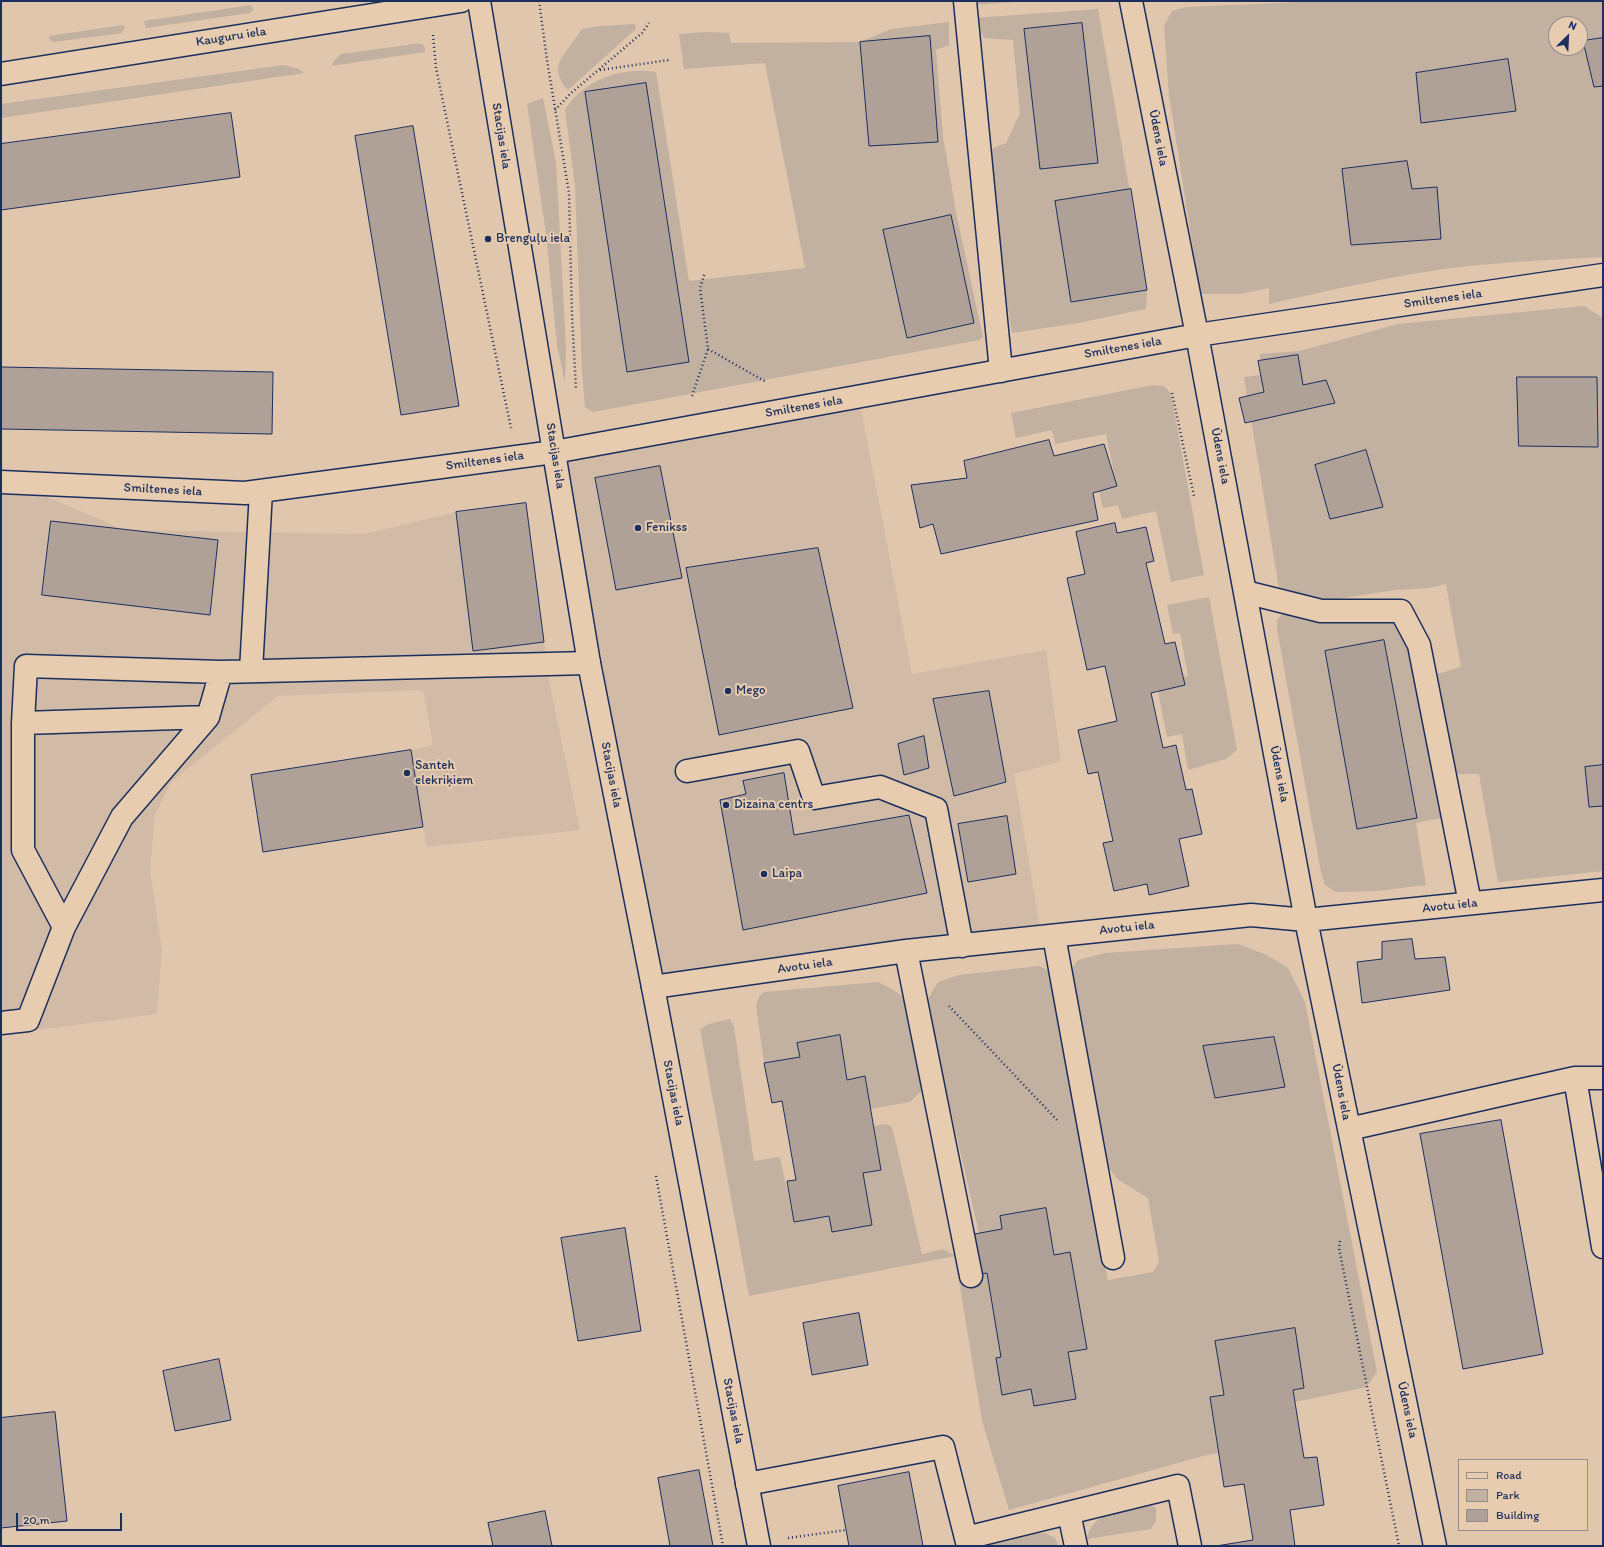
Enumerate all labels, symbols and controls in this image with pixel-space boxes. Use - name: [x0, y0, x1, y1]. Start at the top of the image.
- north arrow: [1548, 16, 1588, 56]
- text: N: [1567, 18, 1579, 33]
- street label: Kauguru iela: [195, 24, 267, 50]
- street label: Stacijas iela: [488, 102, 514, 170]
- street label: Ūdens iela: [1145, 108, 1171, 168]
- place label: Brenguļu iela: [496, 231, 570, 247]
- marker: Brenguļu iela: [483, 234, 493, 244]
- street label: Smiltenes iela: [1403, 286, 1483, 312]
- street label: Smiltenes iela: [1083, 333, 1163, 363]
- street label: Smiltenes iela: [764, 392, 844, 422]
- street label: Stacijas iela: [542, 422, 568, 490]
- street label: Ūdens iela: [1207, 426, 1233, 486]
- street label: Smiltenes iela: [445, 448, 525, 474]
- street label: Smiltenes iela: [123, 480, 203, 500]
- place label: Fenikss: [646, 520, 687, 536]
- marker: Fenikss: [633, 523, 643, 533]
- place label: Mego: [736, 683, 766, 699]
- marker: Mego: [723, 686, 733, 696]
- street label: Stacijas iela: [597, 741, 625, 809]
- street label: Ūdens iela: [1266, 744, 1292, 804]
- place label: Santeh elekriķiem: [415, 758, 473, 789]
- marker: Santeh elekriķiem: [402, 768, 412, 778]
- place label: Dizaina centrs: [734, 797, 813, 813]
- marker: Dizaina centrs: [721, 800, 731, 810]
- place label: Laipa: [772, 866, 802, 882]
- marker: Laipa: [759, 869, 769, 879]
- street label: Avotu iela: [1422, 895, 1478, 917]
- street label: Avotu iela: [1099, 917, 1155, 939]
- street label: Avotu iela: [776, 954, 834, 978]
- street label: Stacijas iela: [659, 1059, 687, 1127]
- street label: Ūdens iela: [1328, 1062, 1354, 1122]
- street label: Stacijas iela: [719, 1377, 747, 1445]
- street label: Ūdens iela: [1393, 1380, 1421, 1440]
- legend: [1458, 1459, 1588, 1531]
- text: Road: [1496, 1468, 1522, 1482]
- text: Park: [1496, 1488, 1520, 1502]
- scale bar: [18, 1505, 124, 1531]
- text: Building: [1496, 1508, 1539, 1522]
- text: 20 m: [23, 1513, 50, 1527]

